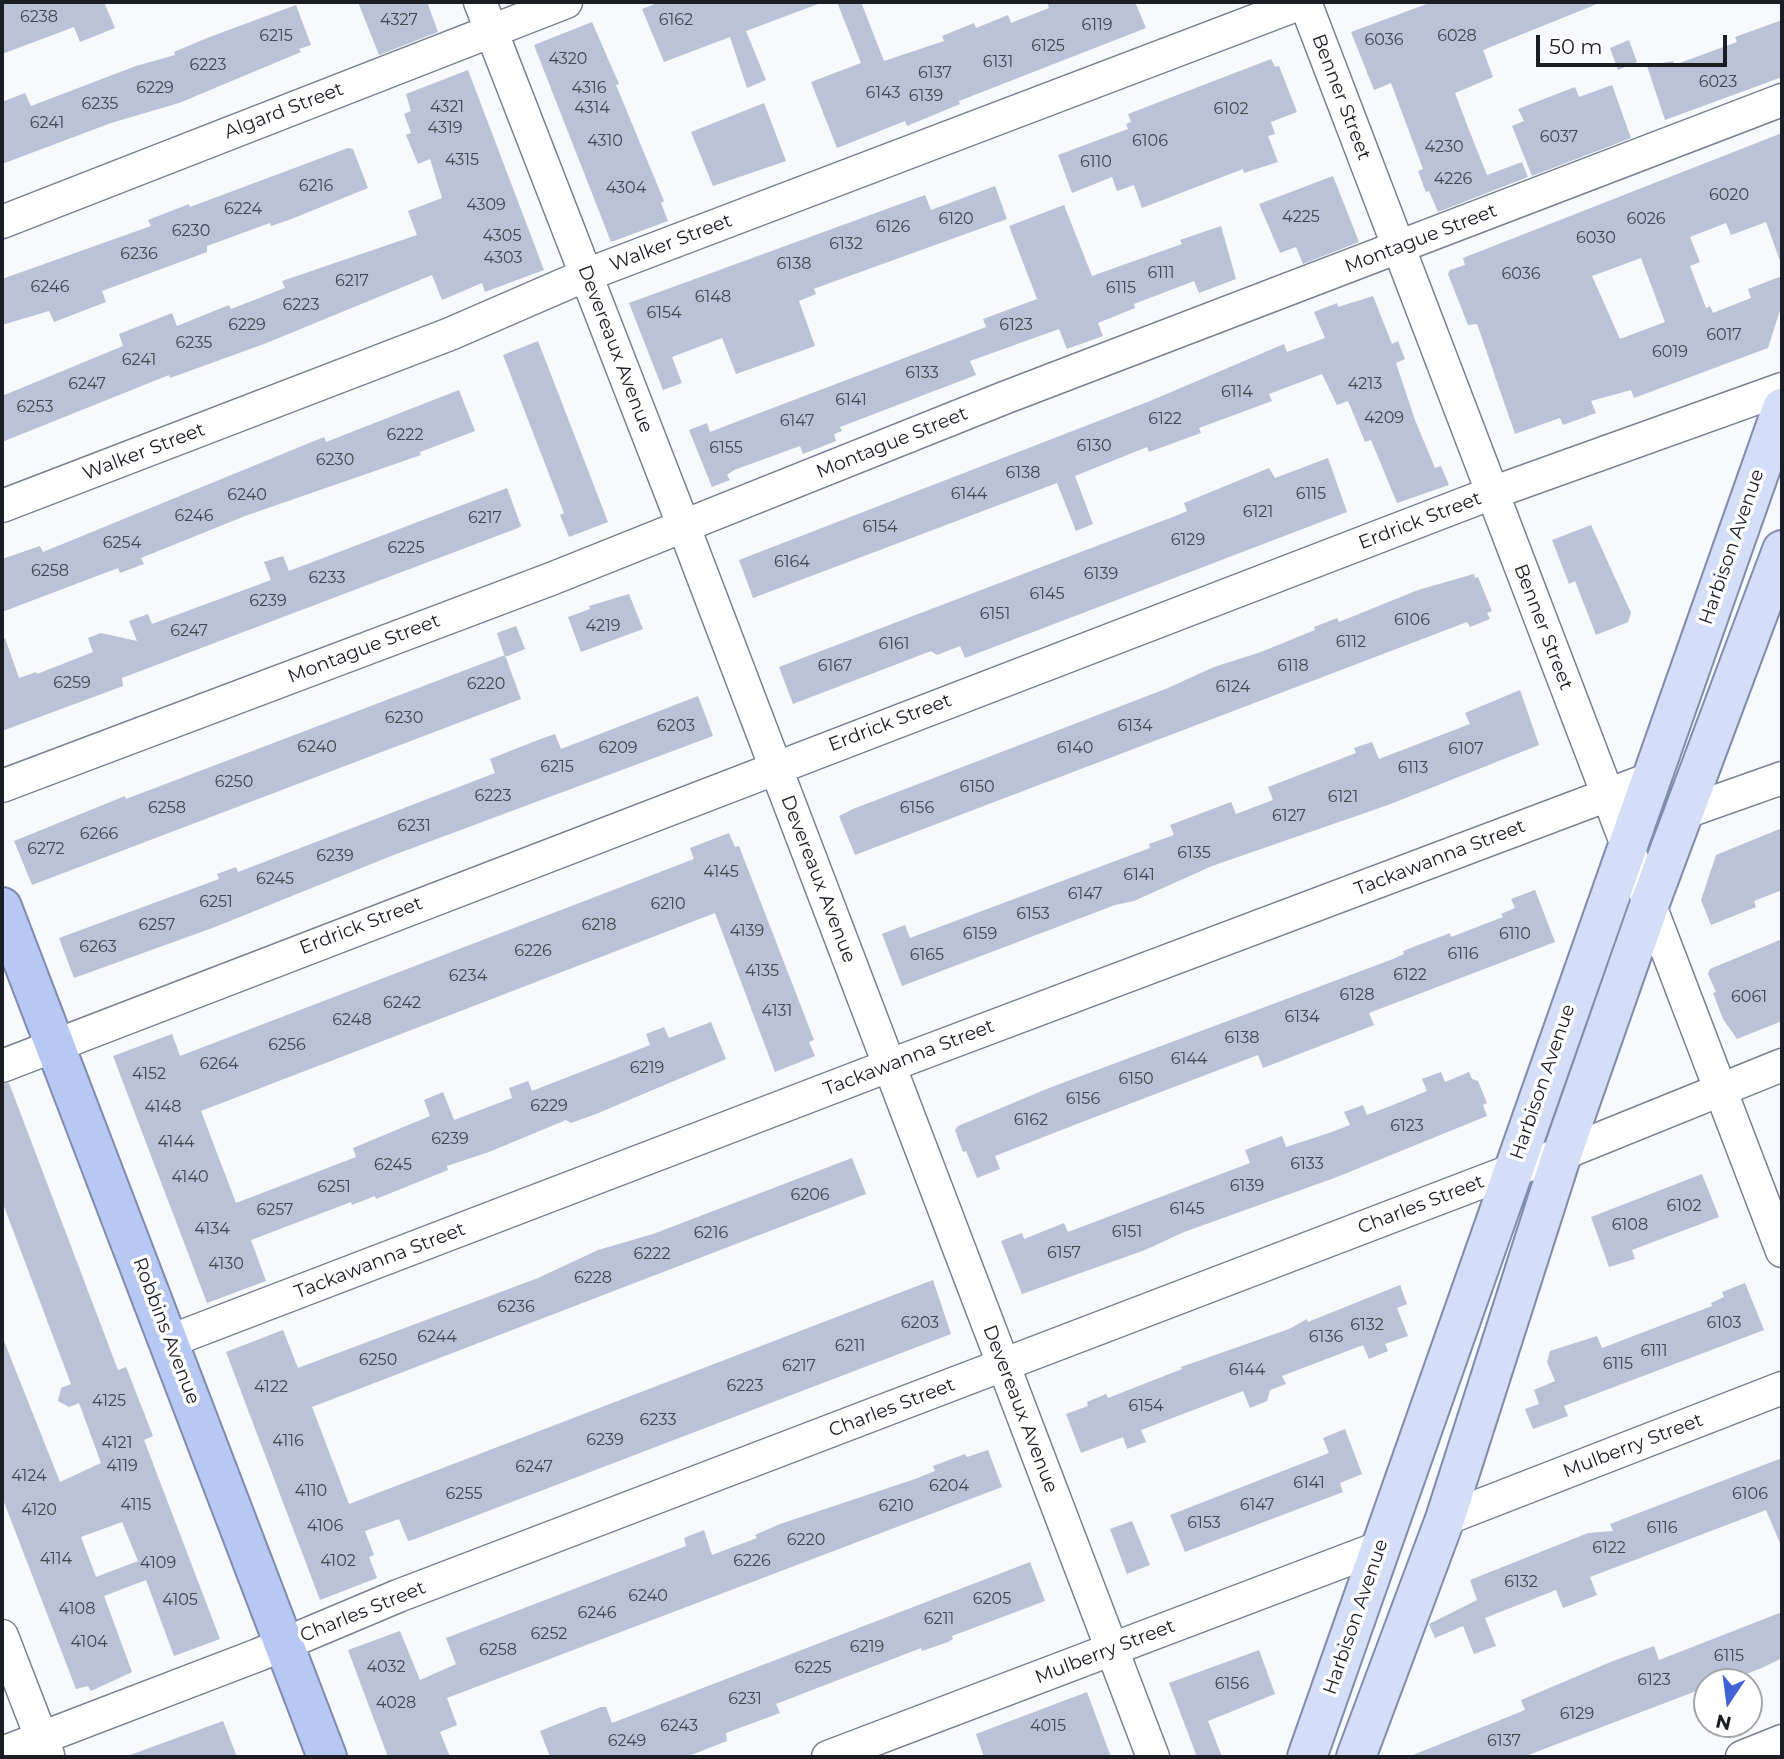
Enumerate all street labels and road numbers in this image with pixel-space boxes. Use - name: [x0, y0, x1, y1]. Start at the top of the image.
- street label: Benner Street: [1307, 31, 1375, 163]
- street label: Algard Street: [221, 78, 347, 144]
- street label: Montague Street: [1342, 199, 1500, 279]
- street label: Walker Street: [607, 209, 735, 277]
- street label: Devereaux Avenue: [572, 262, 658, 436]
- street label: Montague Street: [813, 402, 971, 484]
- street label: Walker Street: [80, 418, 208, 486]
- street label: Harbison Avenue: [1695, 466, 1769, 628]
- street label: Erdrick Street: [1355, 487, 1485, 555]
- street label: Benner Street: [1509, 561, 1577, 693]
- street label: Montague Street: [285, 609, 443, 689]
- street label: Erdrick Street: [825, 689, 955, 757]
- street label: Devereaux Avenue: [775, 792, 861, 966]
- street label: Tackawanna Street: [1351, 815, 1529, 901]
- street label: Erdrick Street: [296, 892, 426, 960]
- street label: Harbison Avenue: [1506, 1001, 1580, 1163]
- street label: Tackawanna Street: [820, 1015, 998, 1101]
- street label: Charles Street: [1355, 1170, 1487, 1240]
- street label: Tackawanna Street: [291, 1218, 469, 1304]
- street label: Robbins Avenue: [128, 1254, 204, 1408]
- street label: Devereaux Avenue: [977, 1322, 1063, 1496]
- street label: Charles Street: [826, 1373, 958, 1443]
- street label: Mulberry Street: [1560, 1409, 1706, 1483]
- street label: Harbison Avenue: [1319, 1536, 1393, 1698]
- street label: Charles Street: [297, 1576, 429, 1648]
- street label: Mulberry Street: [1032, 1615, 1178, 1689]

